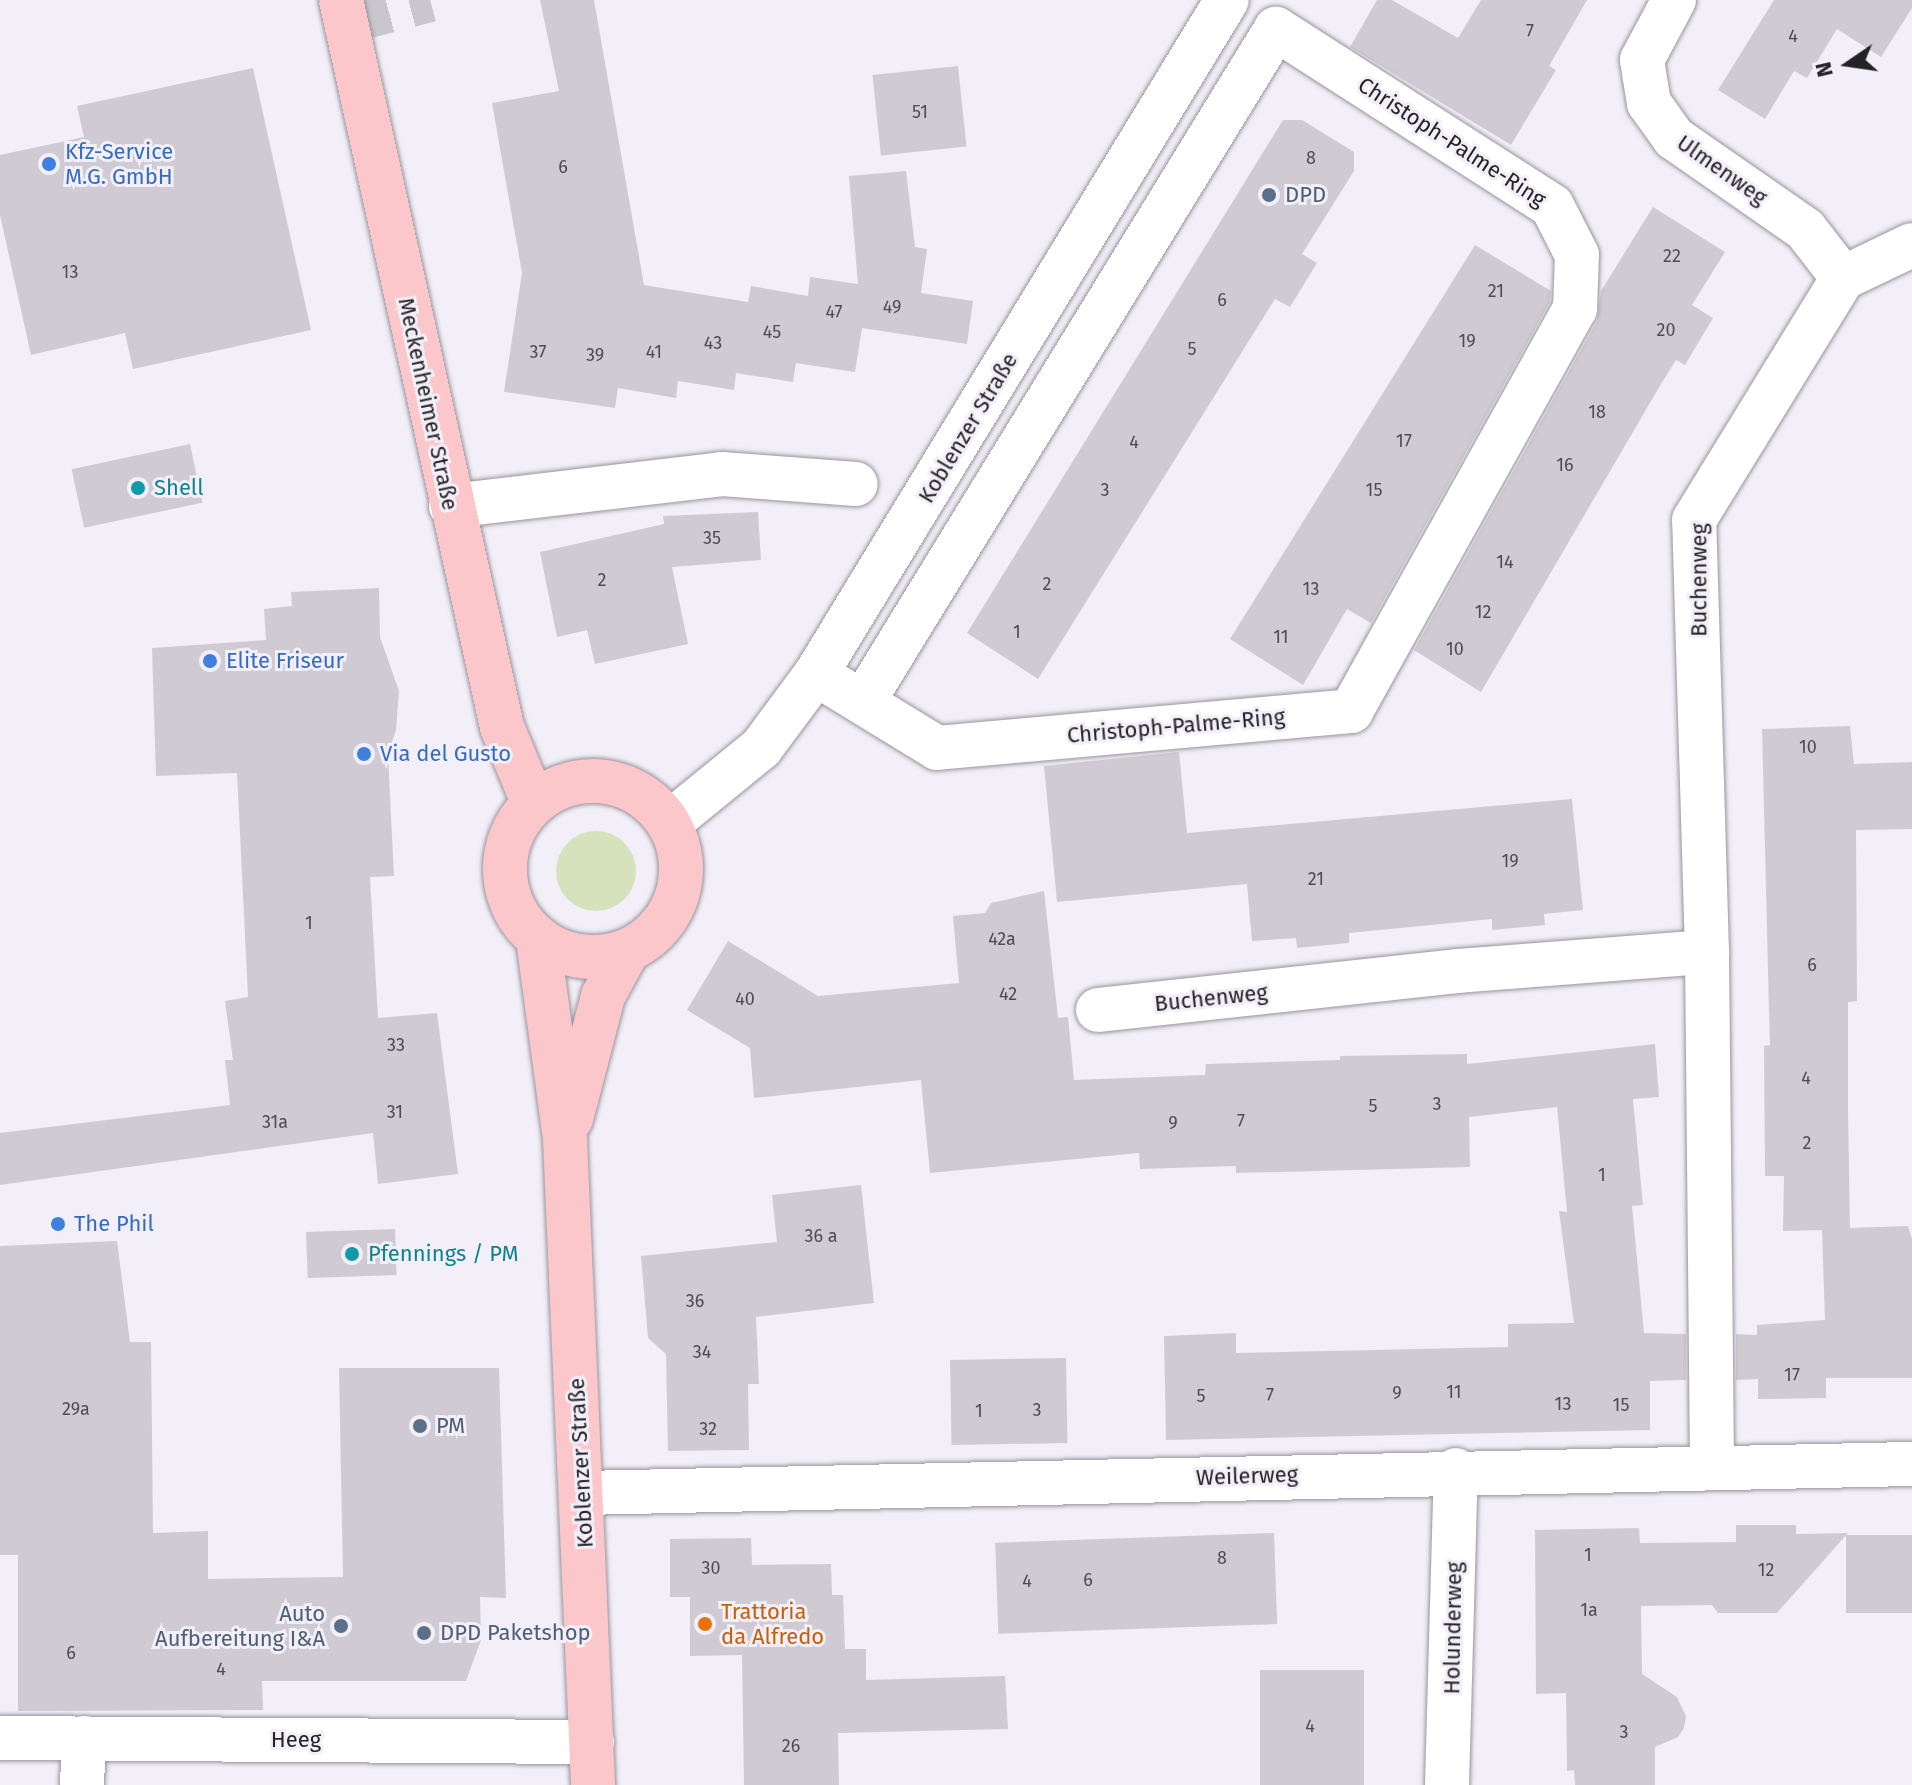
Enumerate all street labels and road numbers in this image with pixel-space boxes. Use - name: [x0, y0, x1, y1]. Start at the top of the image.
- street label: Christoph-Palme-Ring: [1353, 71, 1551, 213]
- street label: Ulmenweg: [1672, 129, 1772, 211]
- street label: Meckenheimer Straße: [393, 295, 463, 513]
- street label: Koblenzer Straße: [913, 348, 1023, 508]
- street label: Buchenweg: [1686, 523, 1712, 637]
- street label: Christoph-Palme-Ring: [1066, 703, 1286, 749]
- street label: Buchenweg: [1153, 979, 1269, 1017]
- street label: Koblenzer Straße: [563, 1377, 599, 1549]
- street label: Weilerweg: [1195, 1461, 1299, 1491]
- street label: Holunderweg: [1439, 1561, 1467, 1695]
- street label: Heeg: [271, 1727, 321, 1753]

